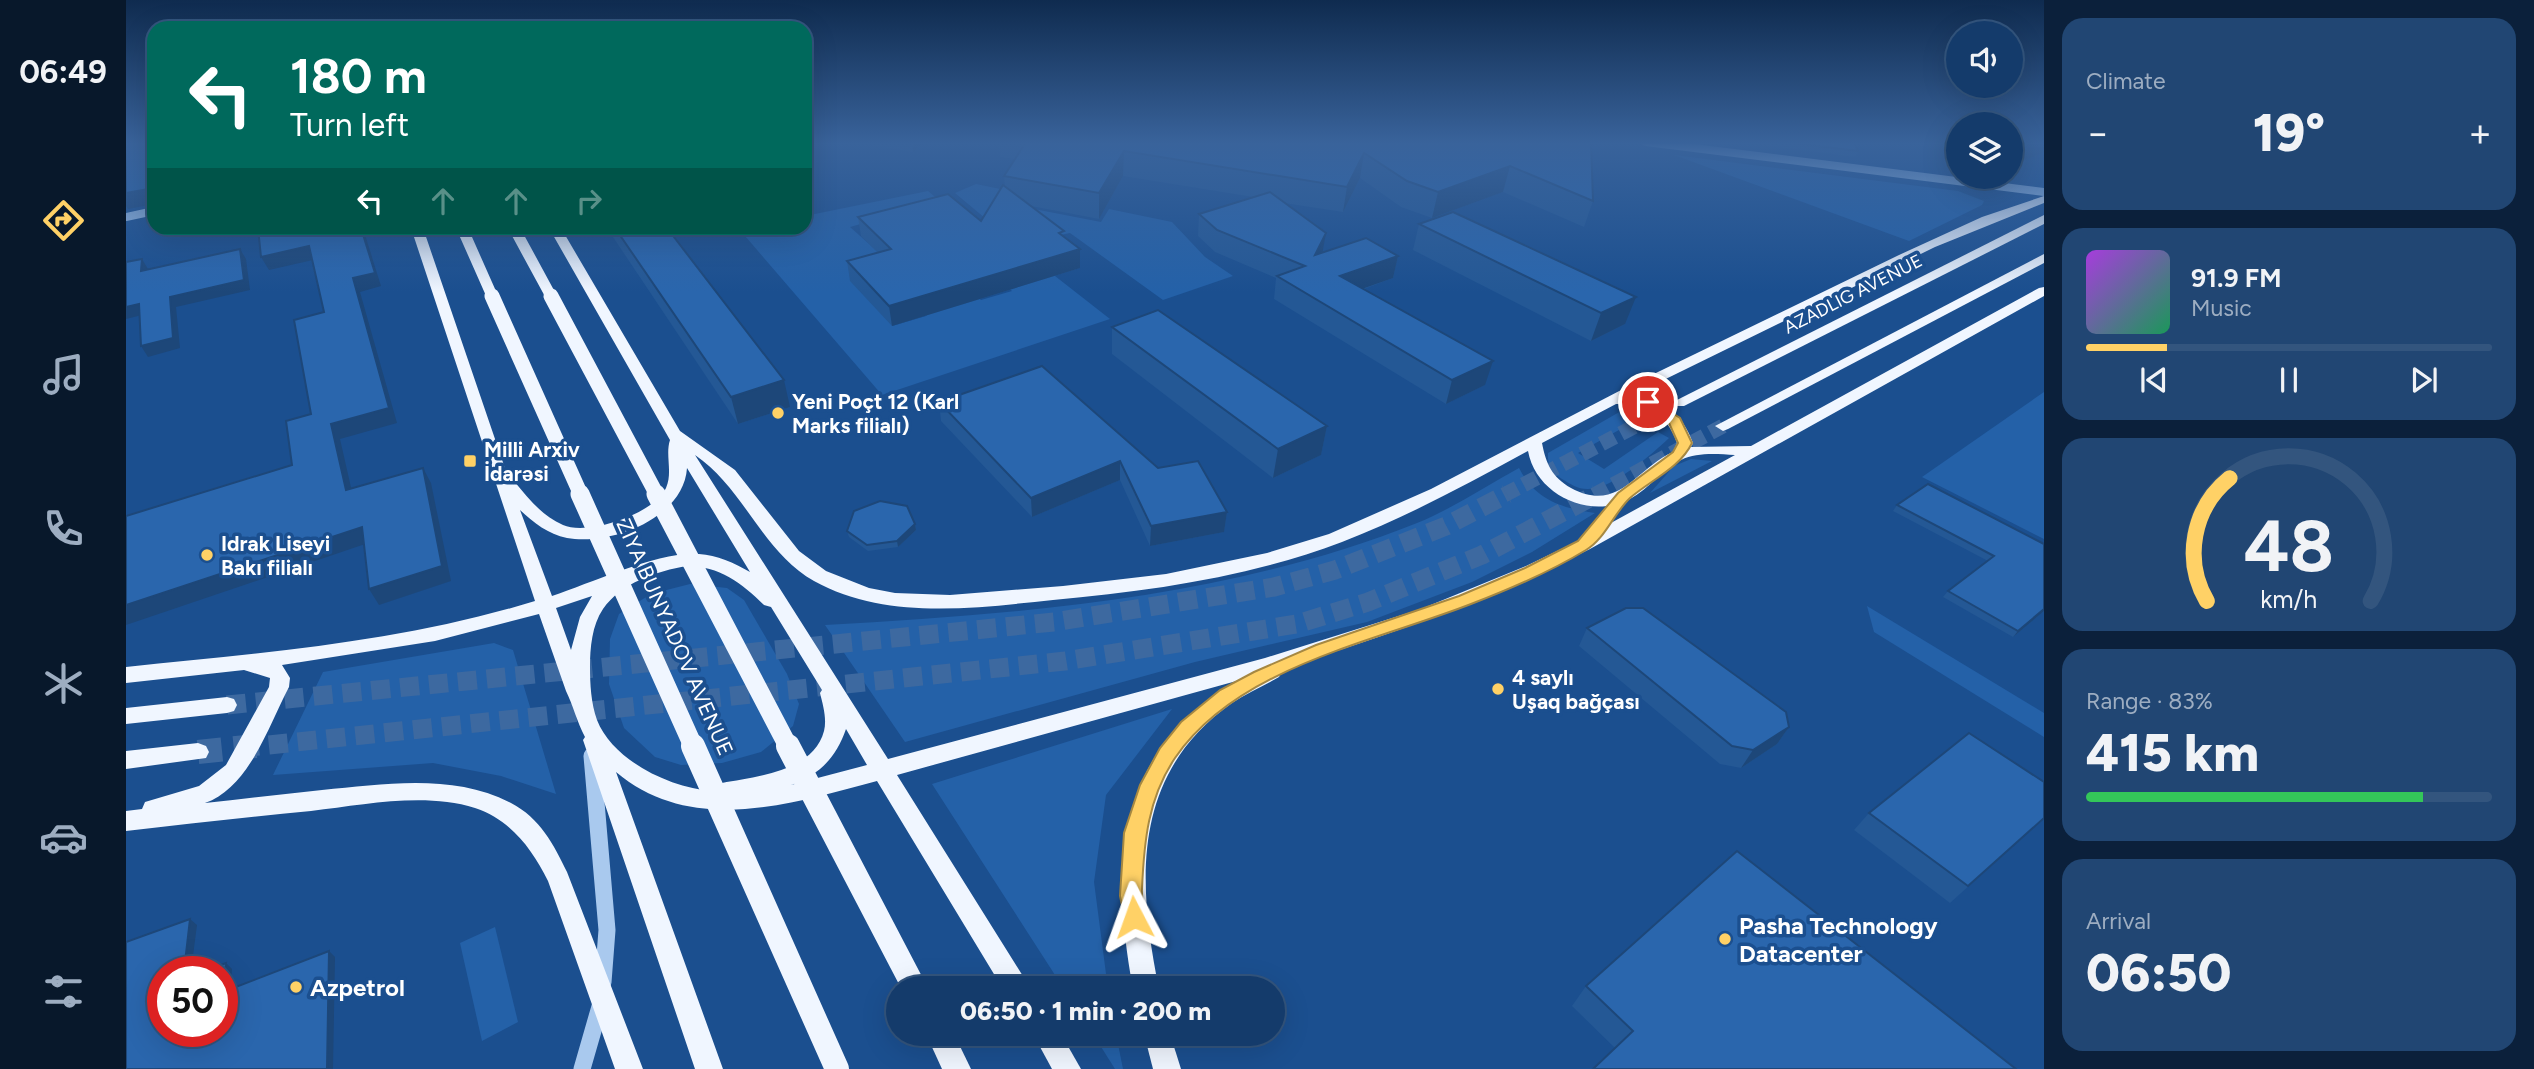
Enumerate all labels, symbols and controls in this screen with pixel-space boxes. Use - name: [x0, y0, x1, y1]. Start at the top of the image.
- map controls: [1946, 21, 2023, 189]
- button: sound: [1946, 21, 2023, 98]
- text: 180 m: [290, 46, 427, 105]
- icon: left: [175, 49, 266, 140]
- text: 06:49: [19, 53, 107, 91]
- text: Climate: [2086, 67, 2165, 95]
- text: 19°: [2253, 102, 2325, 164]
- text: Turn left: [290, 106, 409, 144]
- text: −: [2086, 110, 2110, 156]
- text: +: [2468, 110, 2492, 156]
- button: layers: [1946, 112, 2023, 189]
- icon: left: [351, 182, 389, 220]
- icon: ahead: [424, 182, 462, 220]
- icon: ahead: [497, 182, 535, 220]
- icon: right: [570, 182, 608, 220]
- icon: directions: [39, 196, 88, 245]
- street label: AZADLIG AVENUE: [1780, 250, 1926, 338]
- text: 91.9 FM: [2191, 262, 2281, 294]
- text: Music: [2191, 294, 2252, 322]
- icon: music: [39, 350, 88, 399]
- icon: previous: [2135, 361, 2173, 399]
- icon: pause: [2270, 361, 2308, 399]
- icon: next: [2405, 361, 2443, 399]
- pin: [1618, 372, 1678, 432]
- icon: arrive: [1629, 383, 1667, 421]
- place label: Yeni Poçt 12 (Karl Marks filialı): [792, 389, 959, 438]
- marker: Yeni Poçt 12 (Karl Marks filialı): [770, 405, 786, 421]
- place label: Milli Arxiv İdarəsi: [484, 437, 580, 486]
- marker: Milli Arxiv İdarəsi: [462, 453, 478, 469]
- text: 48: [2244, 502, 2334, 589]
- icon: phone: [39, 504, 88, 553]
- street label: ZIYA BUNYADOV AVENUE: [611, 515, 739, 759]
- place label: Idrak Liseyi Bakı filialı: [221, 531, 330, 580]
- marker: Idrak Liseyi Bakı filialı: [199, 547, 215, 563]
- text: km/h: [2260, 583, 2318, 613]
- icon: climate: [39, 659, 88, 708]
- place label: 4 saylı Uşaq bağçası: [1512, 665, 1640, 714]
- marker: 4 saylı Uşaq bağçası: [1490, 681, 1506, 697]
- text: Range · 83%: [2086, 687, 2213, 715]
- text: 415 km: [2086, 722, 2259, 784]
- icon: car: [39, 813, 88, 862]
- position arrow: [1097, 880, 1171, 954]
- text: Arrival: [2086, 907, 2151, 935]
- place label: Pasha Technology Datacenter: [1739, 911, 1938, 968]
- marker: Pasha Technology Datacenter: [1717, 931, 1733, 947]
- text: 06:50: [2086, 942, 2232, 1004]
- speed limit sign: 50: [147, 956, 238, 1047]
- icon: filters: [39, 967, 88, 1016]
- place label: Azpetrol: [310, 973, 405, 1002]
- marker: Azpetrol: [288, 979, 304, 995]
- text: 06:50 · 1 min · 200 m: [960, 995, 1211, 1027]

